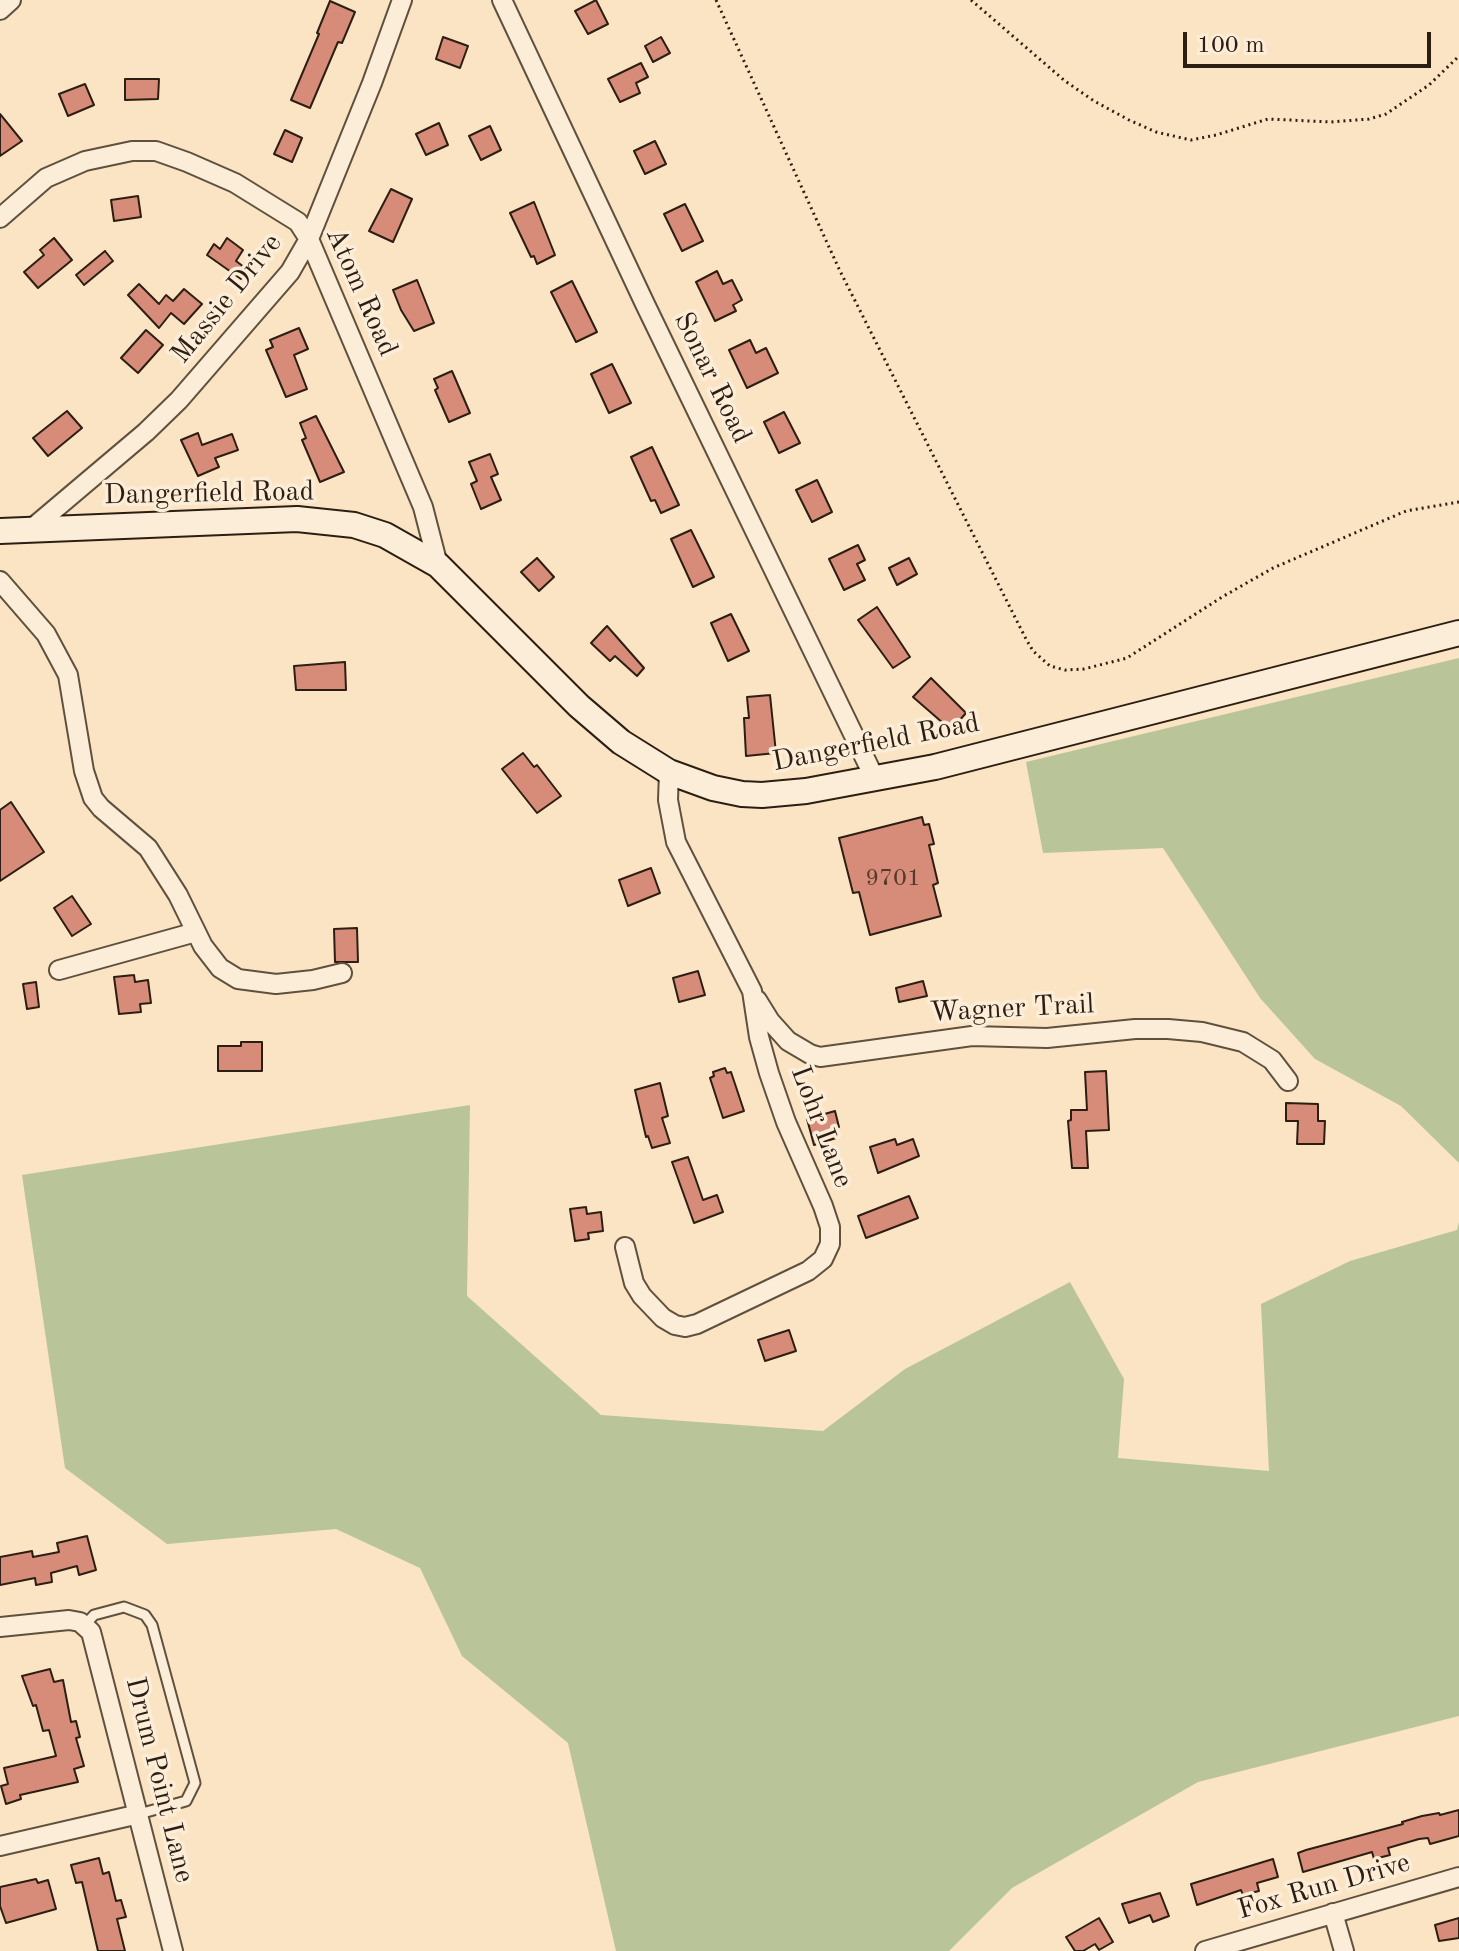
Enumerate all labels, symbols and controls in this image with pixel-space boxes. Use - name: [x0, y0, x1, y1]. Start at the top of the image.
- scale bar: [1187, 16, 1435, 66]
- text: 100 m: [1197, 34, 1265, 58]
- street label: Atom Road: [318, 222, 404, 362]
- street label: Massie Drive: [164, 227, 290, 371]
- street label: Sonar Road: [666, 307, 758, 449]
- street label: Dangerfield Road: [104, 475, 314, 513]
- street label: Dangerfield Road: [770, 706, 982, 780]
- house number: 9701: [865, 865, 921, 893]
- street label: Wagner Trail: [929, 988, 1095, 1030]
- street label: Lohr Lane: [782, 1061, 860, 1193]
- street label: Drum Point Lane: [117, 1674, 201, 1886]
- street label: Fox Run Drive: [1234, 1846, 1414, 1928]

